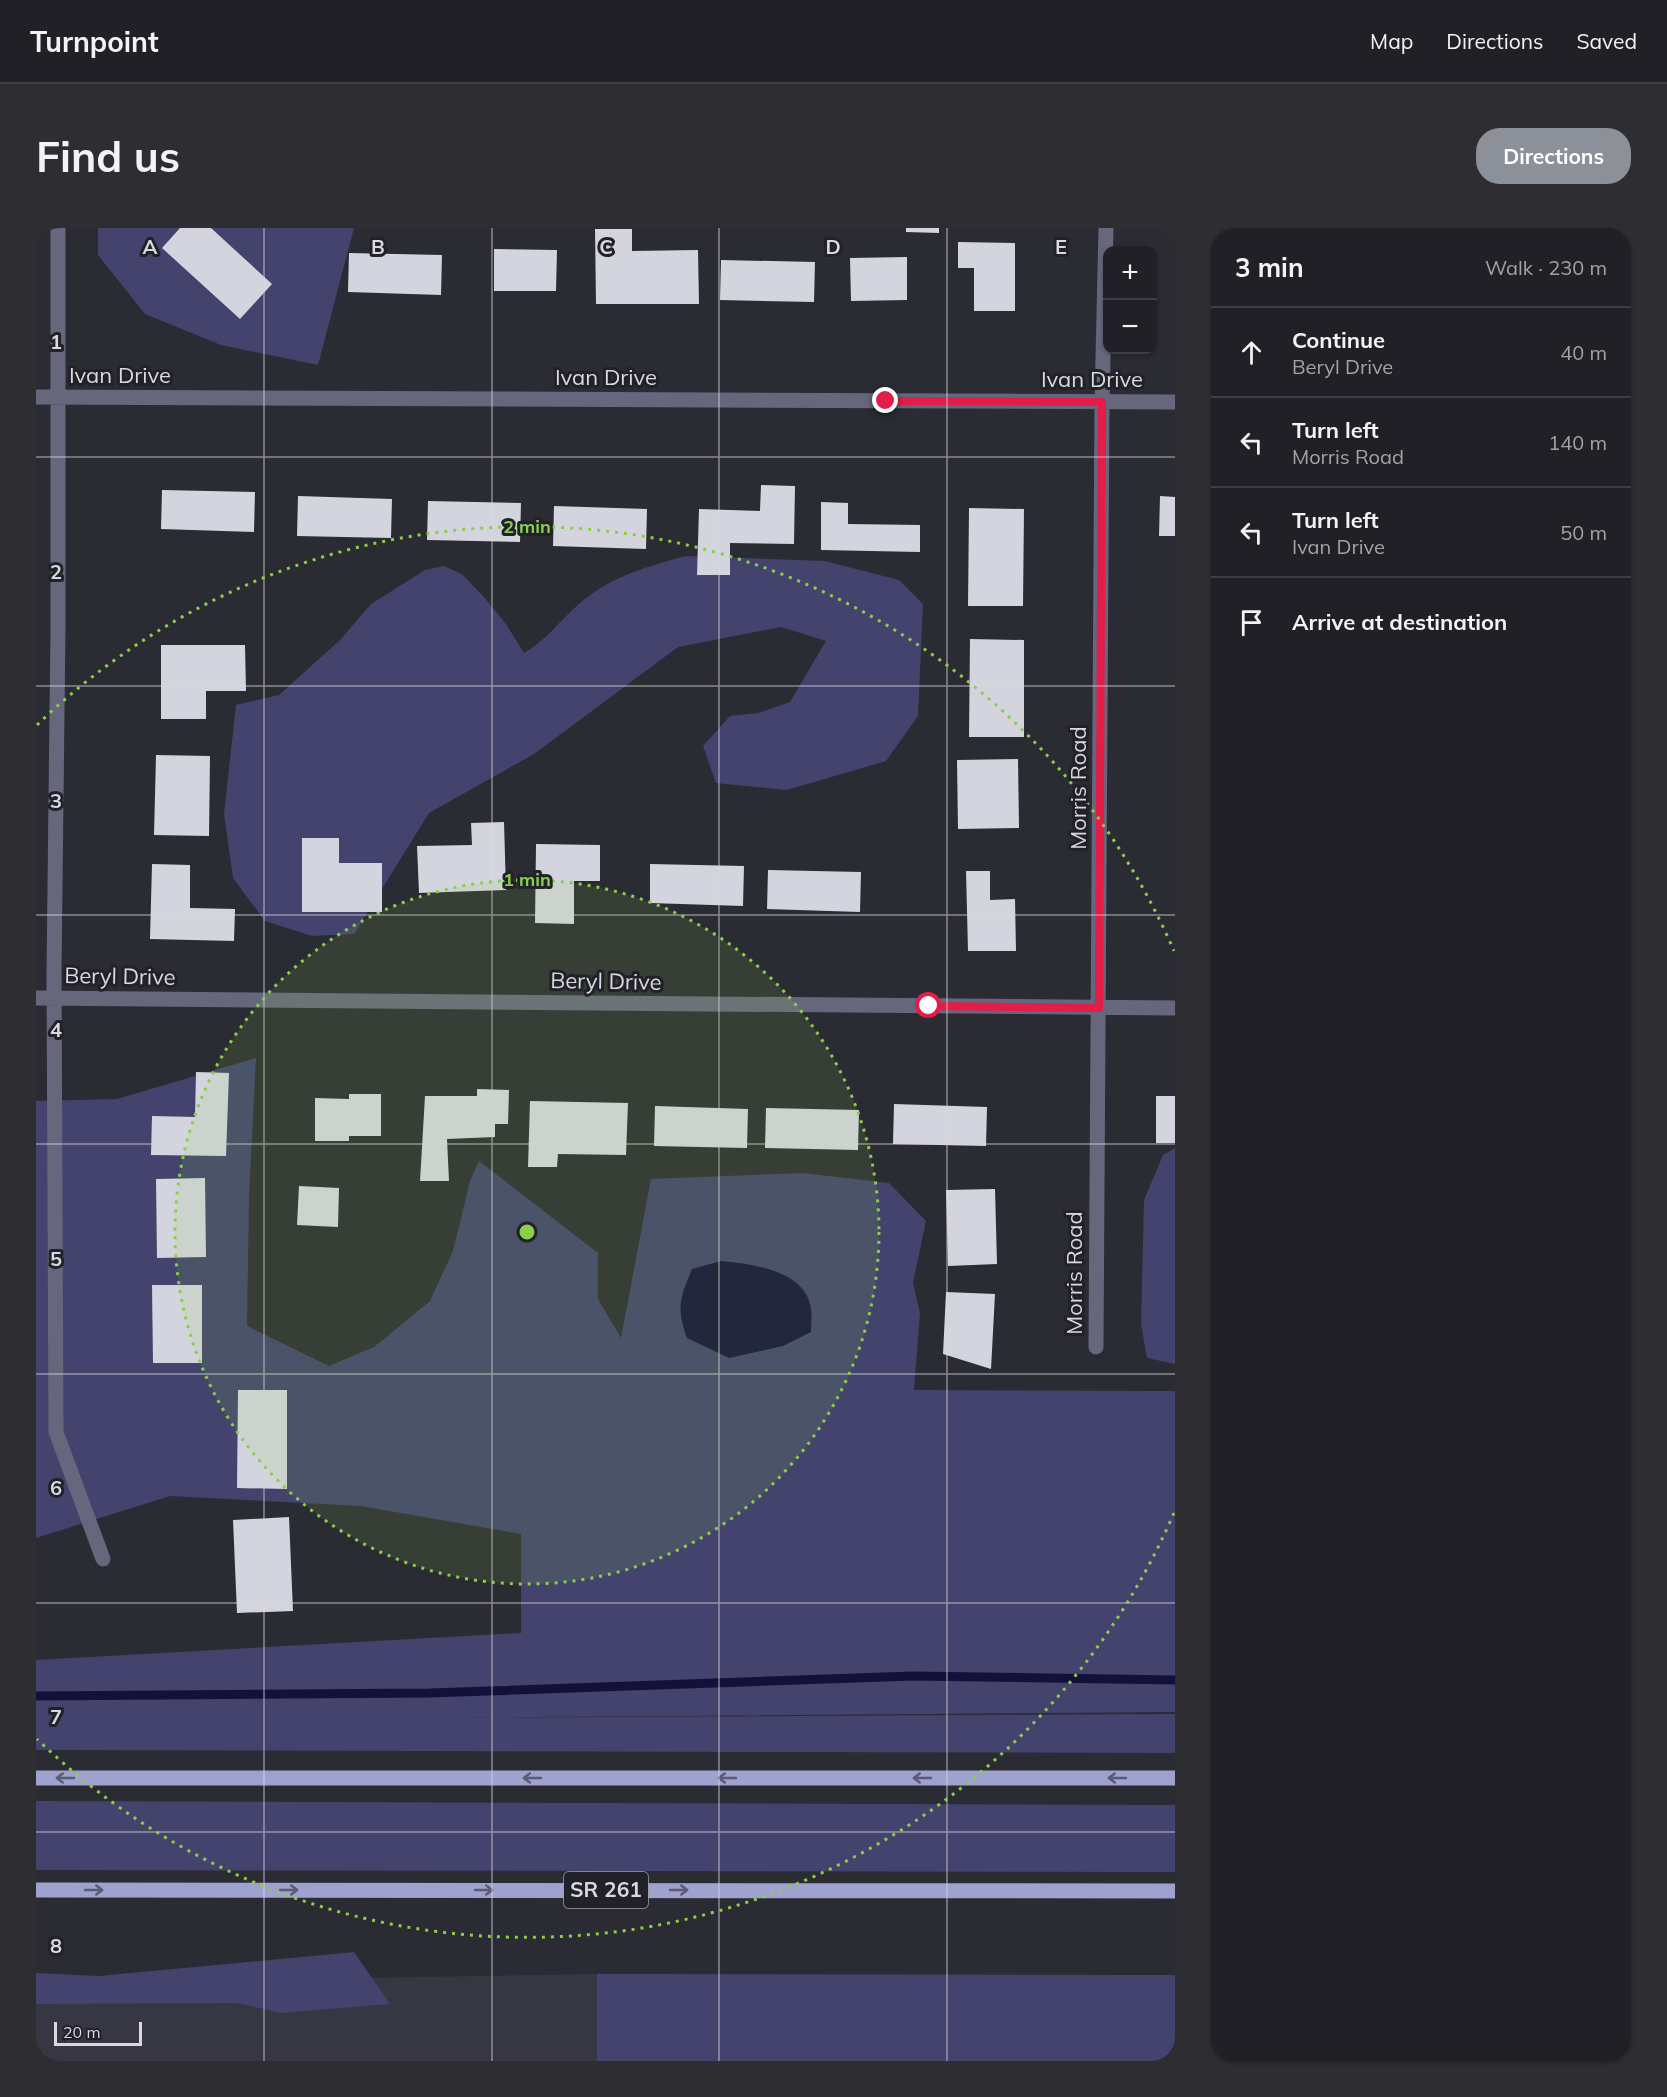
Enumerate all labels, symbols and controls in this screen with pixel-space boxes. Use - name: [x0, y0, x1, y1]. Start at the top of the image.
- text: Turnpoint: [30, 24, 159, 59]
- text: Map: [1370, 28, 1413, 54]
- text: Directions: [1446, 28, 1543, 54]
- text: Saved: [1576, 28, 1637, 54]
- button: Directions: [1476, 128, 1631, 184]
- text: Find us: [36, 130, 180, 183]
- text: A: [143, 234, 158, 259]
- text: B: [371, 234, 385, 259]
- text: C: [599, 234, 613, 259]
- text: D: [825, 234, 841, 259]
- text: E: [1055, 234, 1067, 259]
- map controls: [1103, 246, 1157, 354]
- button: +: [1103, 246, 1157, 300]
- text: 3 min: [1235, 251, 1304, 284]
- text: Walk · 230 m: [1485, 255, 1607, 280]
- button: −: [1103, 300, 1157, 354]
- text: Continue: [1292, 326, 1385, 354]
- text: 1: [50, 329, 62, 354]
- icon: ahead: [1235, 336, 1268, 369]
- text: 40 m: [1560, 340, 1607, 365]
- text: Beryl Drive: [1292, 354, 1393, 379]
- street label: Ivan Drive: [69, 361, 171, 389]
- street label: Ivan Drive: [555, 363, 657, 391]
- street label: Ivan Drive: [1041, 365, 1143, 393]
- route end: [872, 387, 898, 413]
- text: Turn left: [1292, 416, 1379, 444]
- icon: left: [1235, 426, 1268, 459]
- text: 140 m: [1548, 430, 1607, 455]
- text: Morris Road: [1292, 444, 1404, 469]
- text: Turn left: [1292, 506, 1379, 534]
- text: 2 min: [503, 515, 551, 538]
- icon: left: [1235, 516, 1268, 549]
- text: 50 m: [1560, 520, 1607, 545]
- text: Ivan Drive: [1292, 534, 1385, 559]
- text: 2: [50, 559, 62, 584]
- icon: arrive: [1235, 606, 1268, 639]
- text: Arrive at destination: [1292, 608, 1507, 636]
- street label: Morris Road: [1064, 726, 1092, 850]
- text: 3: [50, 788, 62, 813]
- text: 1 min: [503, 868, 551, 891]
- street label: Beryl Drive: [64, 961, 176, 991]
- street label: Beryl Drive: [550, 966, 662, 996]
- route start: [915, 992, 941, 1018]
- text: 4: [50, 1017, 62, 1042]
- street label: Morris Road: [1060, 1211, 1088, 1335]
- centre of rings: [517, 1222, 537, 1242]
- text: 5: [50, 1246, 62, 1271]
- text: 6: [50, 1475, 62, 1500]
- text: 7: [50, 1704, 62, 1729]
- one-way arrow: [55, 1772, 75, 1784]
- one-way arrow: [522, 1772, 542, 1784]
- one-way arrow: [717, 1772, 737, 1784]
- one-way arrow: [912, 1772, 932, 1784]
- one-way arrow: [1107, 1772, 1127, 1784]
- road number: SR 261: [564, 1872, 648, 1908]
- one-way arrow: [84, 1884, 104, 1896]
- one-way arrow: [279, 1884, 299, 1896]
- one-way arrow: [474, 1884, 494, 1896]
- one-way arrow: [669, 1884, 689, 1896]
- text: 8: [50, 1933, 62, 1958]
- scale bar: [54, 2019, 142, 2046]
- text: 20 m: [63, 2022, 100, 2042]

